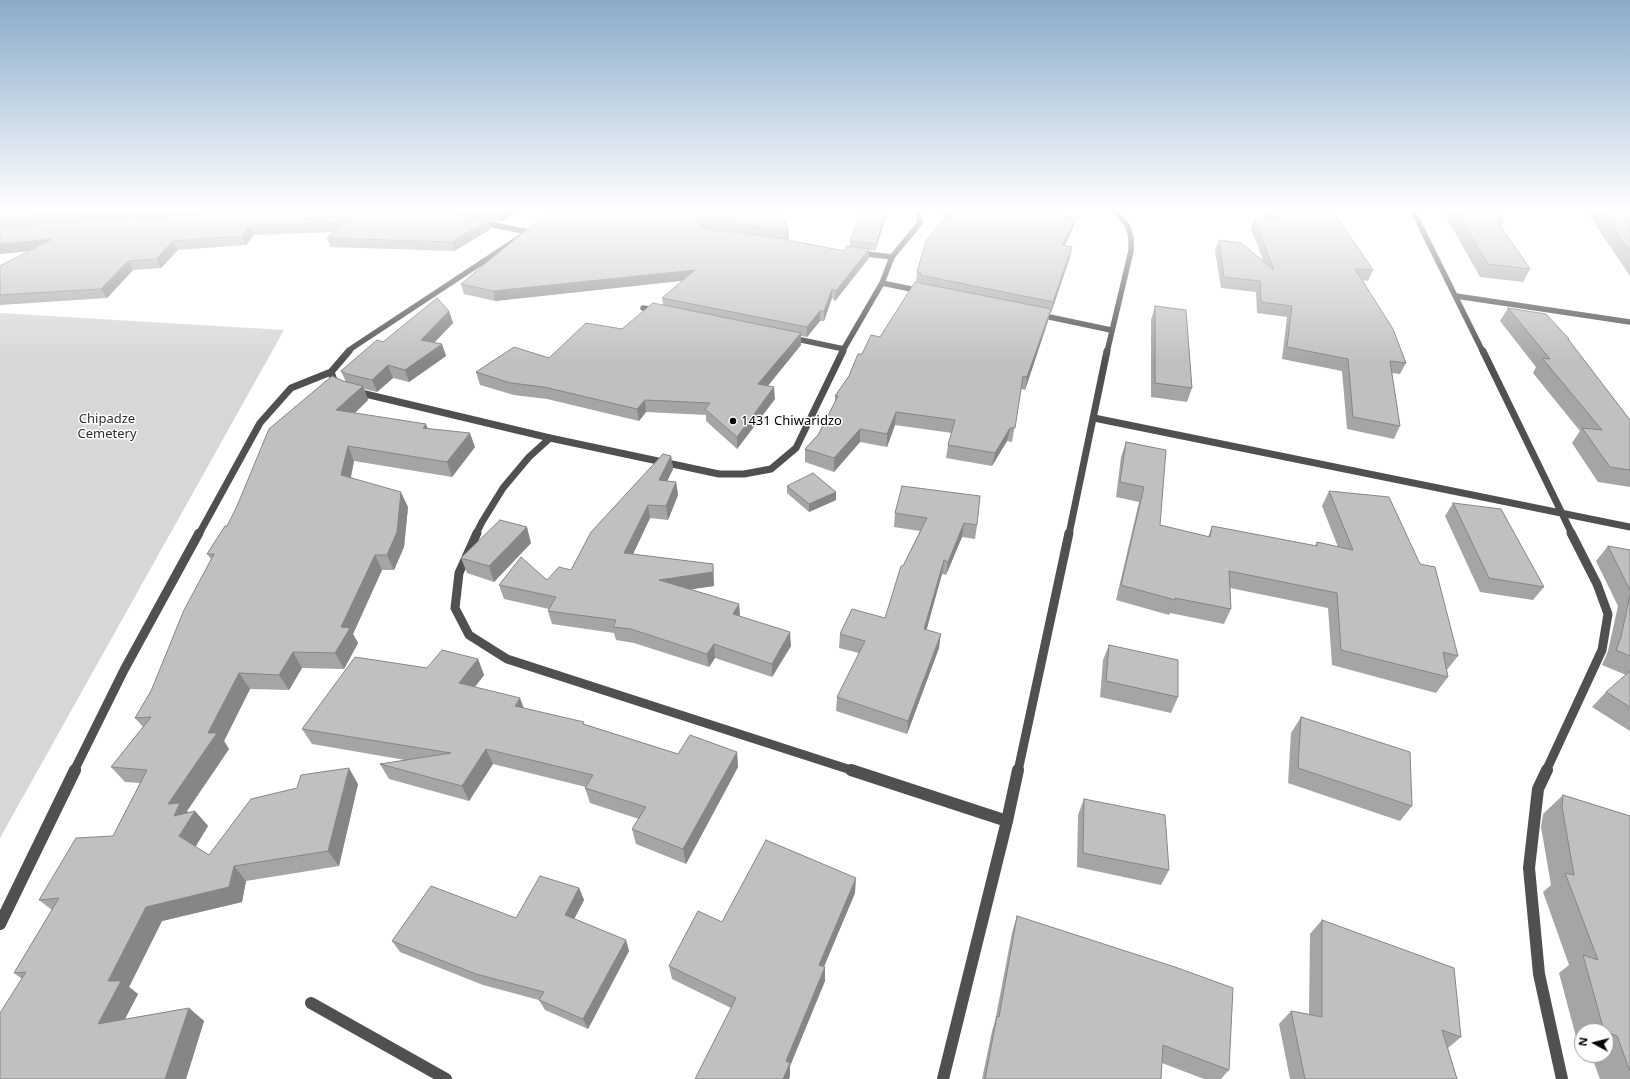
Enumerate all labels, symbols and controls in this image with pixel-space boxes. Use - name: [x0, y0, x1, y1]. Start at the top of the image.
- park label: Chipadze Cemetery: [77, 411, 137, 442]
- place label: 1431 Chiwaridzo: [741, 413, 842, 429]
- marker: 1431 Chiwaridzo: [728, 416, 738, 426]
- north arrow: [1574, 1023, 1614, 1063]
- text: N: [1575, 1036, 1591, 1047]

